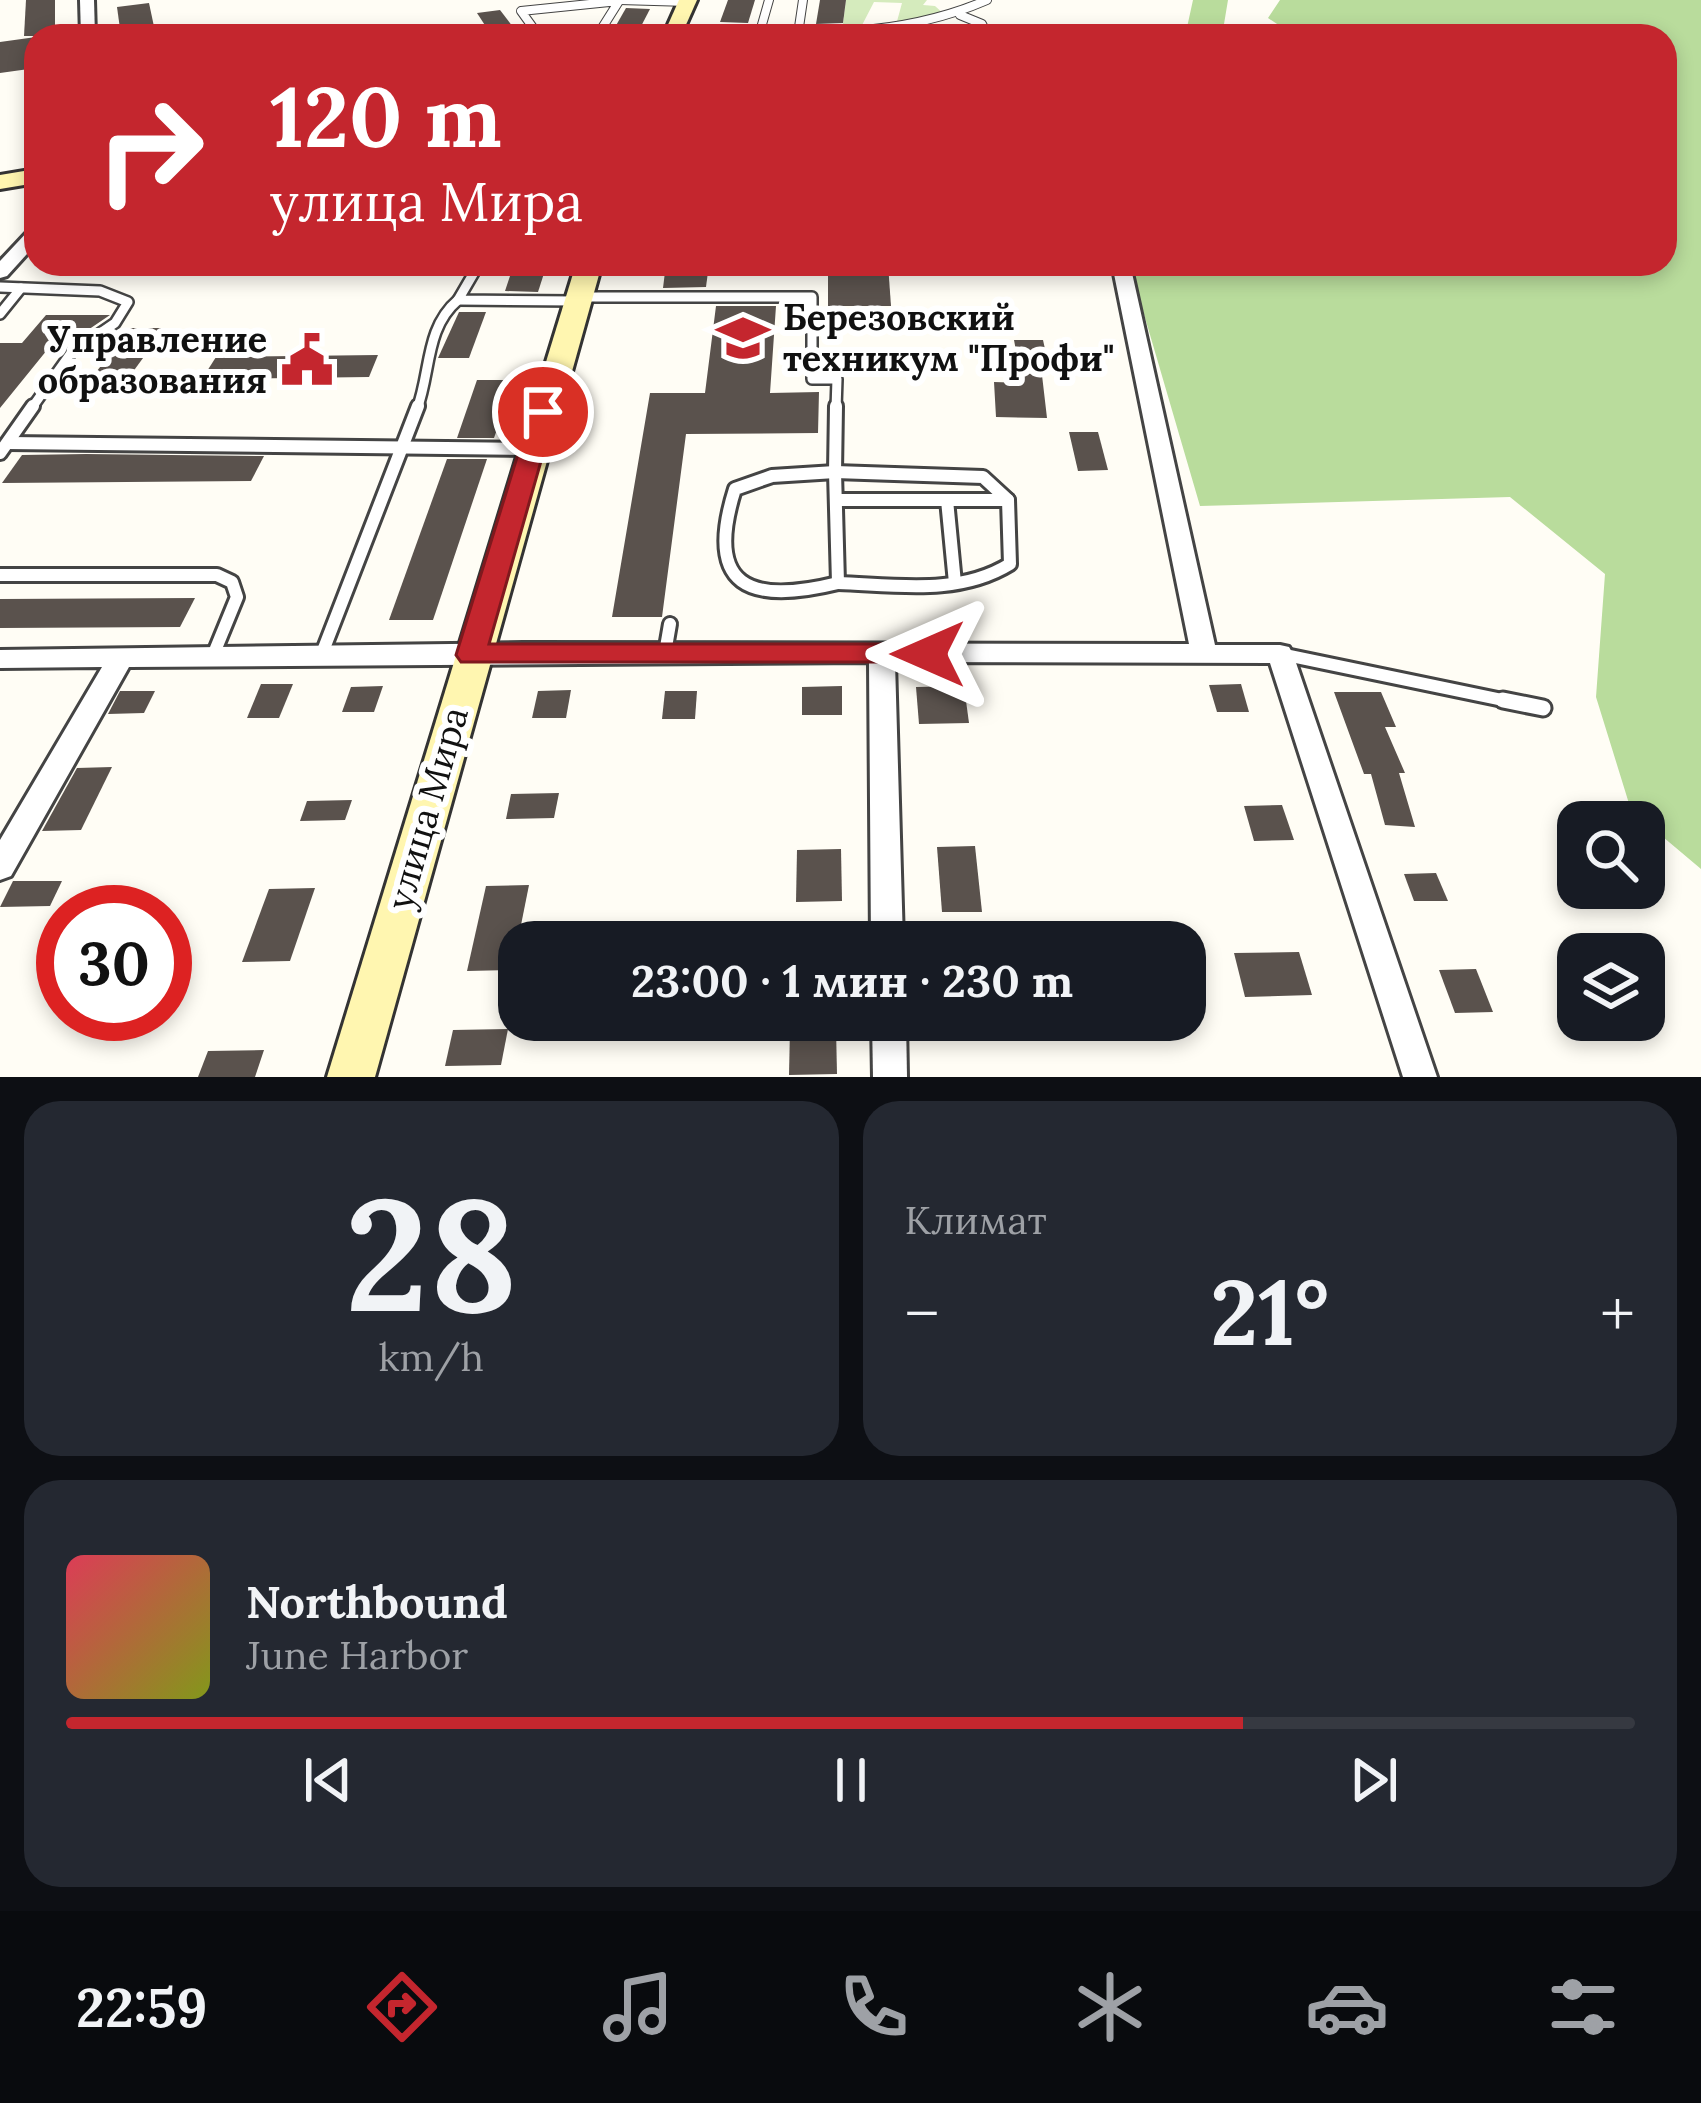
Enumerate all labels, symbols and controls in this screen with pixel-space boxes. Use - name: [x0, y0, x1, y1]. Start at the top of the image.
- text: 120 m: [270, 62, 502, 170]
- icon: right: [72, 72, 228, 228]
- text: улица Мира: [270, 167, 583, 236]
- place label: Березовский техникум "Профи": [783, 294, 1115, 381]
- school or university icon: Березовский техникум "Профи": [714, 309, 772, 367]
- place label: Управление образования: [38, 316, 267, 403]
- public building icon: Управление образования: [278, 331, 336, 389]
- pin: [492, 361, 594, 463]
- icon: arrive: [510, 379, 576, 445]
- position arrow: [865, 591, 991, 717]
- street label: улица Мира: [376, 701, 478, 915]
- map controls: [1557, 801, 1665, 1041]
- button: search: [1557, 801, 1665, 909]
- speed limit sign: 30: [36, 885, 192, 1041]
- button: layers: [1557, 933, 1665, 1041]
- text: 23:00 · 1 мин · 230 m: [631, 952, 1073, 1009]
- text: 28: [345, 1154, 517, 1354]
- text: Климат: [905, 1195, 1047, 1245]
- text: 21°: [1210, 1254, 1329, 1370]
- text: −: [905, 1271, 939, 1355]
- text: +: [1600, 1271, 1635, 1355]
- text: km/h: [379, 1332, 484, 1382]
- text: Northbound: [246, 1573, 508, 1630]
- text: June Harbor: [246, 1630, 468, 1680]
- icon: previous: [295, 1747, 361, 1813]
- icon: pause: [818, 1747, 884, 1813]
- icon: next: [1341, 1747, 1407, 1813]
- icon: directions: [360, 1965, 444, 2049]
- icon: music: [596, 1965, 680, 2049]
- icon: phone: [832, 1965, 916, 2049]
- icon: climate: [1068, 1965, 1152, 2049]
- icon: car: [1305, 1965, 1389, 2049]
- icon: filters: [1541, 1965, 1625, 2049]
- text: 22:59: [76, 1973, 207, 2042]

